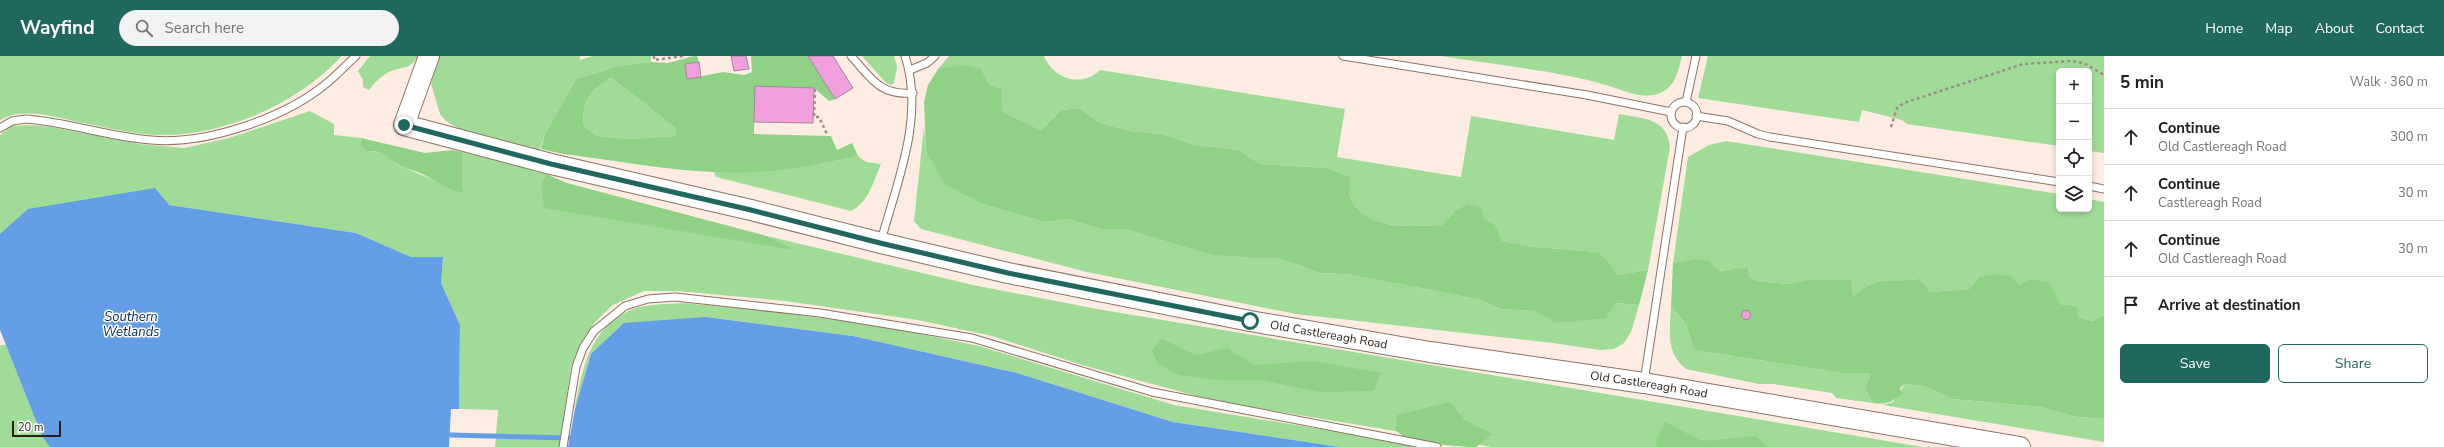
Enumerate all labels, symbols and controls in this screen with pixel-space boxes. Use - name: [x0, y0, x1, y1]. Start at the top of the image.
- search box: [119, 10, 399, 46]
- text: Wayfind: [20, 15, 95, 41]
- icon: search: [133, 17, 155, 39]
- text: Search here: [165, 18, 244, 38]
- text: Home: [2205, 19, 2243, 38]
- text: Map: [2265, 19, 2293, 38]
- text: About: [2315, 19, 2354, 38]
- text: Contact: [2376, 19, 2424, 38]
- map controls: [2056, 68, 2092, 212]
- button: +: [2056, 68, 2092, 104]
- text: 5 min: [2120, 71, 2164, 94]
- text: Walk · 360 m: [2350, 73, 2428, 91]
- button: −: [2056, 104, 2092, 140]
- route end: [395, 116, 413, 134]
- text: Continue: [2158, 118, 2220, 138]
- icon: ahead: [2120, 126, 2142, 148]
- text: 300 m: [2390, 128, 2428, 146]
- text: Old Castlereagh Road: [2158, 138, 2287, 156]
- button: locate: [2056, 140, 2092, 176]
- text: Continue: [2158, 174, 2220, 194]
- button: layers: [2056, 176, 2092, 212]
- icon: ahead: [2120, 182, 2142, 204]
- text: 30 m: [2398, 184, 2428, 202]
- text: Castlereagh Road: [2158, 194, 2262, 212]
- text: Continue: [2158, 230, 2220, 250]
- icon: ahead: [2120, 238, 2142, 260]
- text: 30 m: [2398, 240, 2428, 258]
- text: Old Castlereagh Road: [2158, 250, 2287, 268]
- icon: arrive: [2120, 294, 2142, 316]
- text: Arrive at destination: [2158, 295, 2301, 315]
- water label: Southern Wetlands: [103, 308, 159, 341]
- route start: [1241, 312, 1259, 330]
- street label: Old Castlereagh Road: [1269, 317, 1389, 353]
- button: Save: [2120, 344, 2270, 383]
- button: Share: [2278, 344, 2428, 383]
- street label: Old Castlereagh Road: [1589, 367, 1709, 402]
- scale bar: [12, 419, 61, 438]
- text: 20 m: [18, 420, 43, 435]

